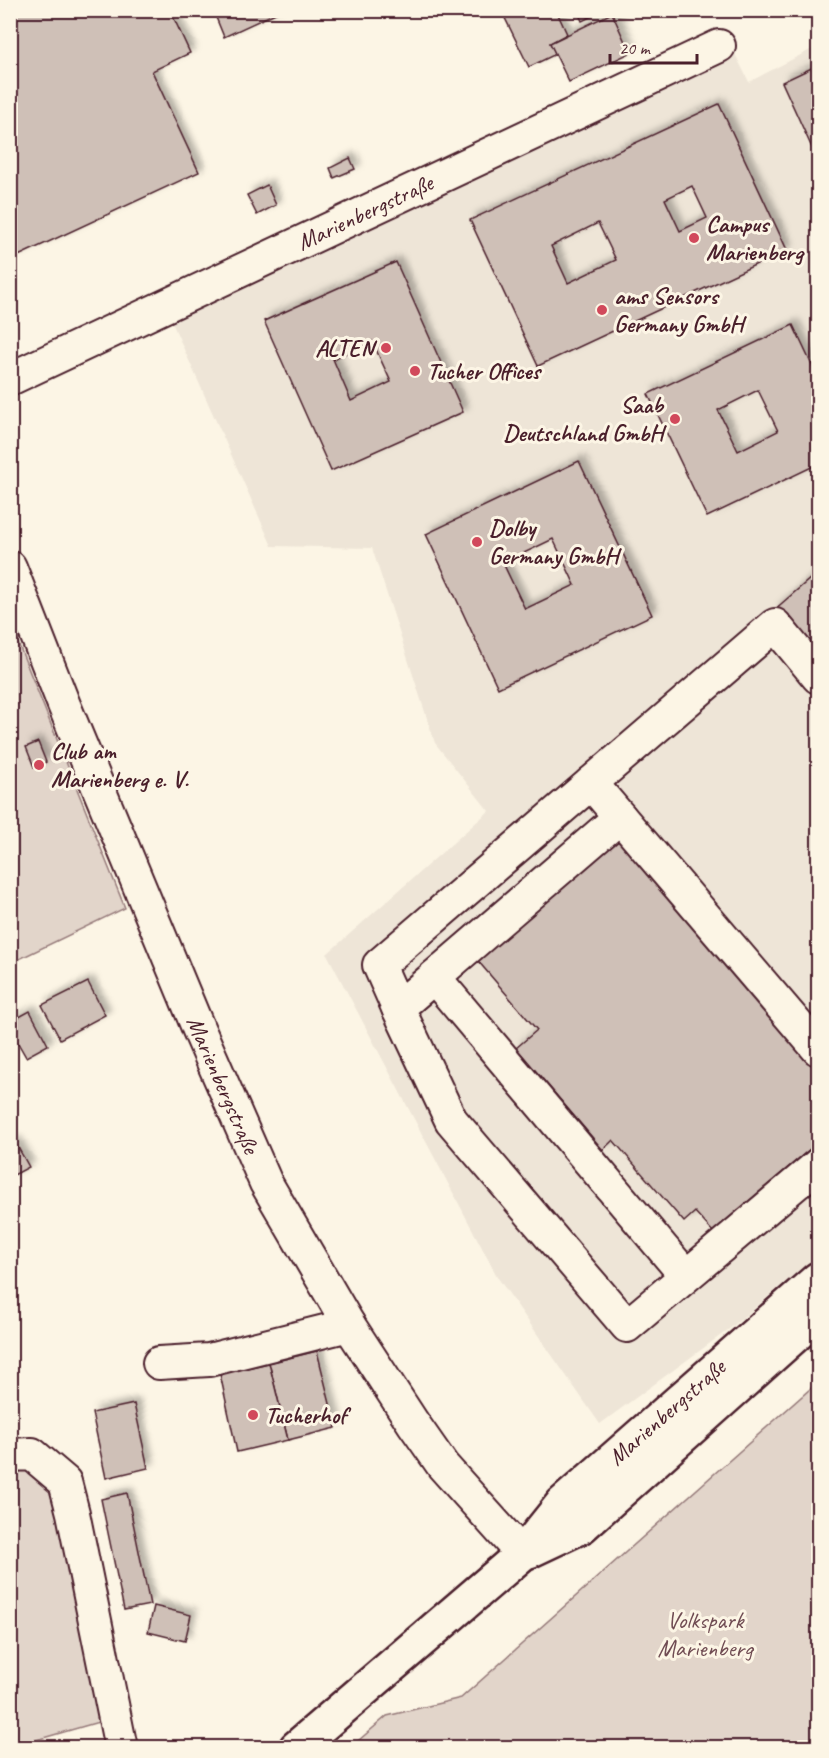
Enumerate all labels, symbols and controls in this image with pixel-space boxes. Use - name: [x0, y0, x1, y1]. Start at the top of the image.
- scale bar: [610, 27, 697, 65]
- text: 20 m: [619, 37, 652, 59]
- street label: Marienbergstraße: [292, 167, 440, 257]
- place label: Campus Marienberg: [706, 209, 805, 267]
- marker: Campus Marienberg: [687, 231, 701, 245]
- place label: ams Sensors Germany GmbH: [614, 281, 747, 339]
- marker: ams Sensors Germany GmbH: [595, 303, 609, 317]
- place label: ALTEN: [315, 333, 378, 363]
- marker: ALTEN: [379, 341, 393, 355]
- place label: Tucher Offices: [427, 356, 543, 386]
- marker: Tucher Offices: [408, 364, 422, 378]
- place label: Saab Deutschland GmbH: [503, 390, 667, 448]
- marker: Saab Deutschland GmbH: [668, 412, 682, 426]
- place label: Dolby Germany GmbH: [489, 513, 622, 571]
- marker: Dolby Germany GmbH: [470, 535, 484, 549]
- place label: Club am Marienberg e. V.: [51, 736, 190, 794]
- marker: Club am Marienberg e. V.: [32, 758, 46, 772]
- street label: Marienbergstraße: [180, 1012, 267, 1160]
- street label: Marienbergstraße: [601, 1351, 733, 1472]
- place label: Tucherhof: [265, 1400, 352, 1430]
- marker: Tucherhof: [246, 1408, 260, 1422]
- park label: Volkspark Marienberg: [658, 1605, 755, 1663]

